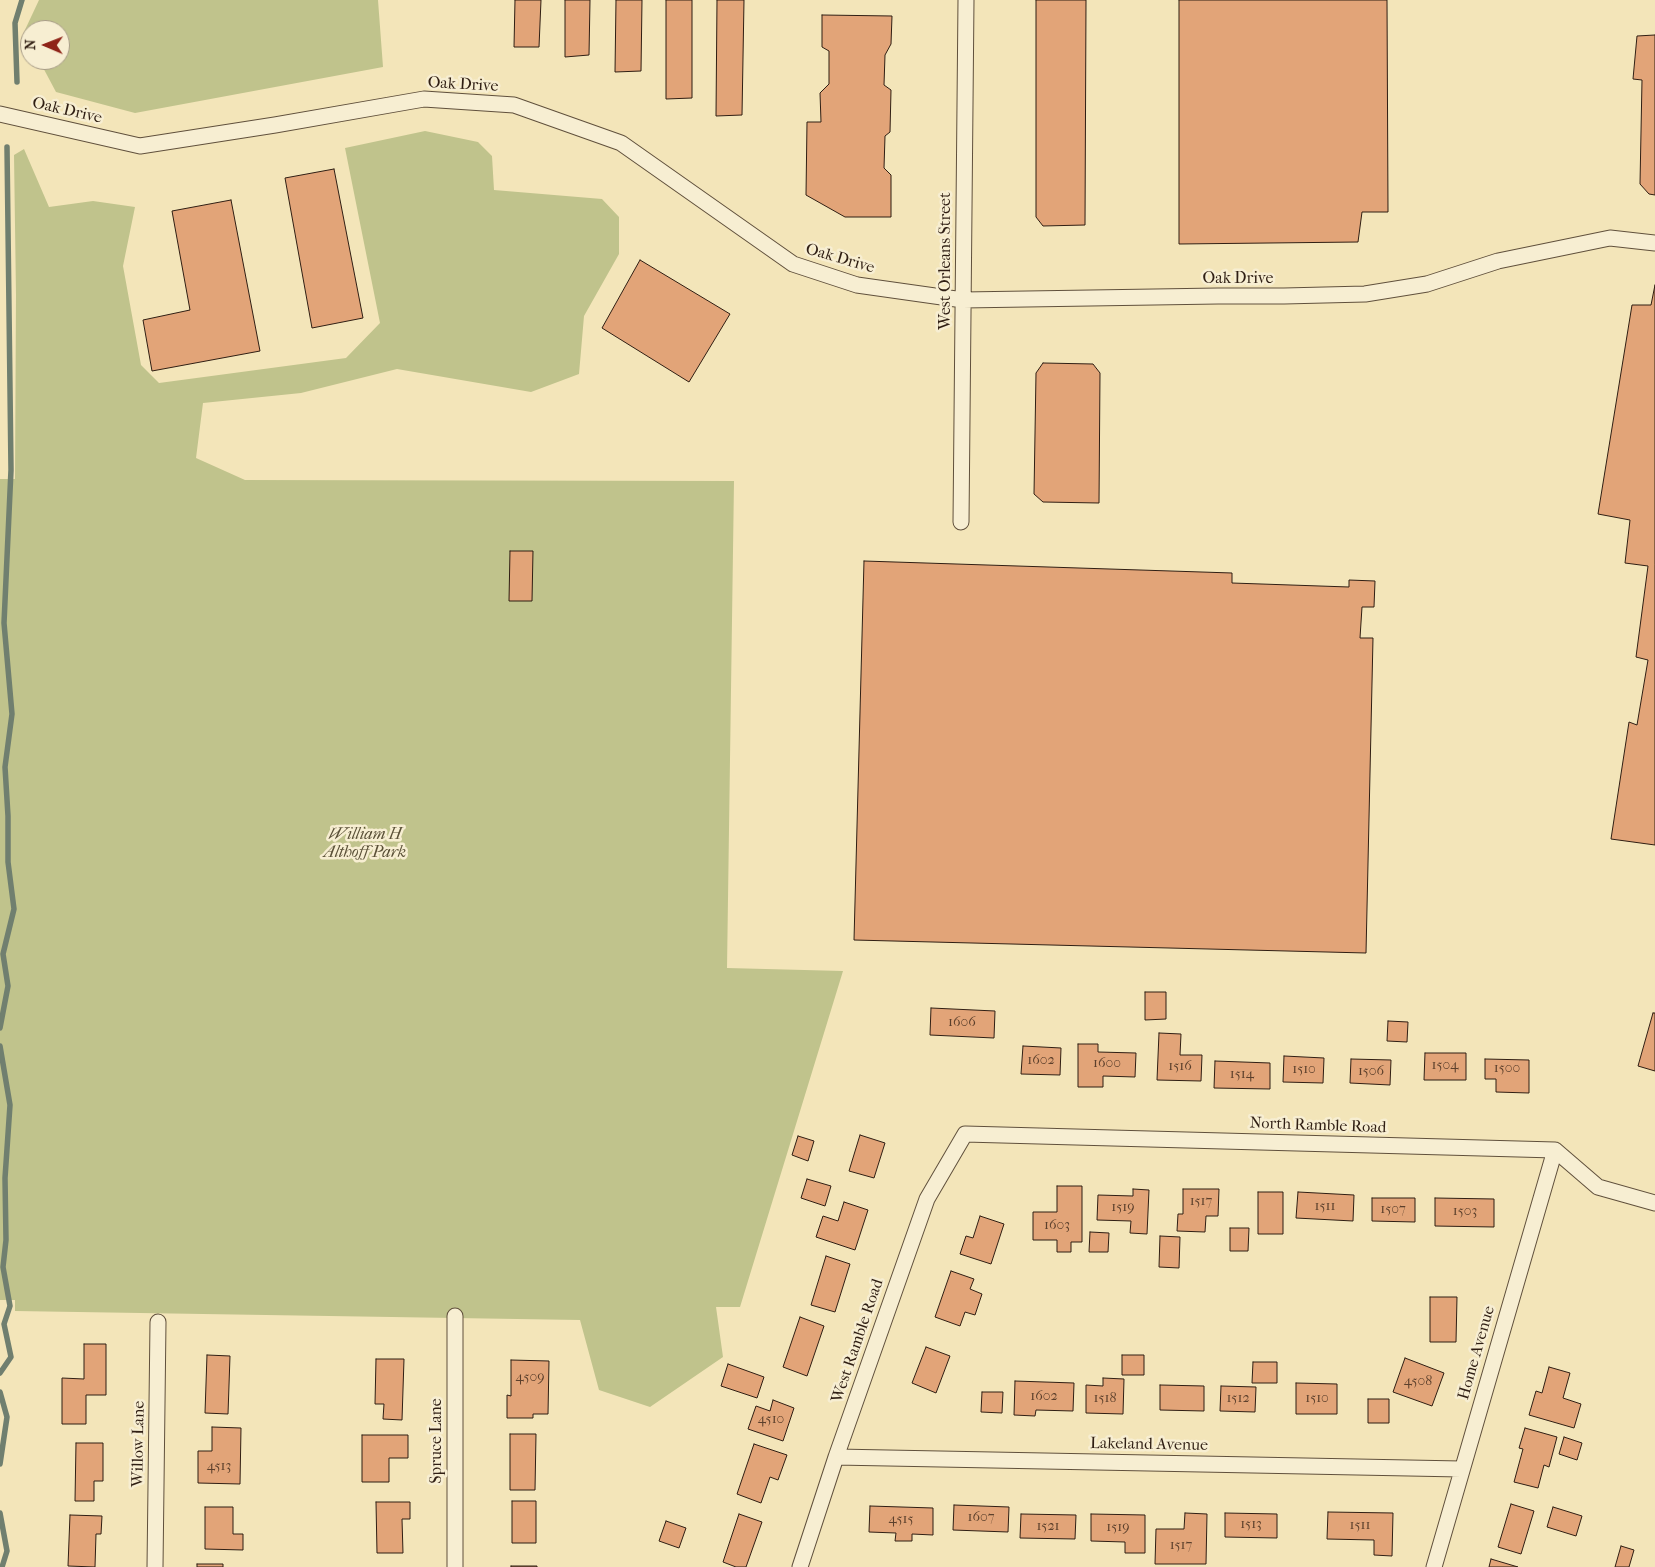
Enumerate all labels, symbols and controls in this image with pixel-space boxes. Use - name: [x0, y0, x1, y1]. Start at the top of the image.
- north arrow: [20, 20, 70, 70]
- text: N: [22, 39, 39, 50]
- street label: Oak Drive: [427, 74, 499, 96]
- street label: Oak Drive: [30, 94, 104, 128]
- street label: West Orleans Street: [936, 192, 956, 330]
- street label: Oak Drive: [803, 240, 877, 278]
- street label: Oak Drive: [1203, 269, 1273, 289]
- park label: William H Althoff Park: [324, 825, 406, 863]
- house number: 1606: [948, 1015, 976, 1031]
- house number: 1602: [1027, 1053, 1055, 1069]
- house number: 1600: [1093, 1056, 1121, 1072]
- house number: 1504: [1432, 1058, 1458, 1074]
- house number: 1516: [1168, 1059, 1192, 1075]
- house number: 1500: [1494, 1061, 1520, 1077]
- house number: 1510: [1292, 1062, 1316, 1078]
- house number: 1506: [1358, 1064, 1384, 1080]
- house number: 1514: [1230, 1067, 1254, 1083]
- street label: North Ramble Road: [1249, 1114, 1387, 1138]
- house number: 1517: [1190, 1194, 1212, 1210]
- house number: 1511: [1315, 1199, 1335, 1215]
- house number: 1519: [1111, 1200, 1135, 1216]
- house number: 1507: [1380, 1202, 1406, 1218]
- house number: 1503: [1453, 1204, 1477, 1220]
- house number: 1603: [1044, 1218, 1070, 1234]
- street label: West Ramble Road: [828, 1277, 888, 1405]
- street label: Home Avenue: [1454, 1304, 1500, 1402]
- house number: 4509: [516, 1370, 544, 1386]
- house number: 4508: [1404, 1374, 1432, 1390]
- house number: 1602: [1030, 1389, 1058, 1405]
- house number: 1518: [1093, 1391, 1117, 1407]
- house number: 1512: [1226, 1391, 1250, 1407]
- house number: 1510: [1305, 1391, 1329, 1407]
- street label: Spruce Lane: [427, 1398, 447, 1484]
- street label: Willow Lane: [129, 1401, 149, 1487]
- house number: 4510: [758, 1412, 784, 1428]
- street label: Lakeland Avenue: [1090, 1434, 1208, 1456]
- house number: 4513: [207, 1459, 231, 1475]
- house number: 1607: [968, 1510, 994, 1526]
- house number: 4515: [889, 1512, 913, 1528]
- house number: 1513: [1240, 1517, 1262, 1533]
- house number: 1511: [1350, 1518, 1370, 1534]
- house number: 1521: [1036, 1519, 1060, 1535]
- house number: 1519: [1106, 1520, 1130, 1536]
- house number: 1517: [1170, 1538, 1192, 1554]

